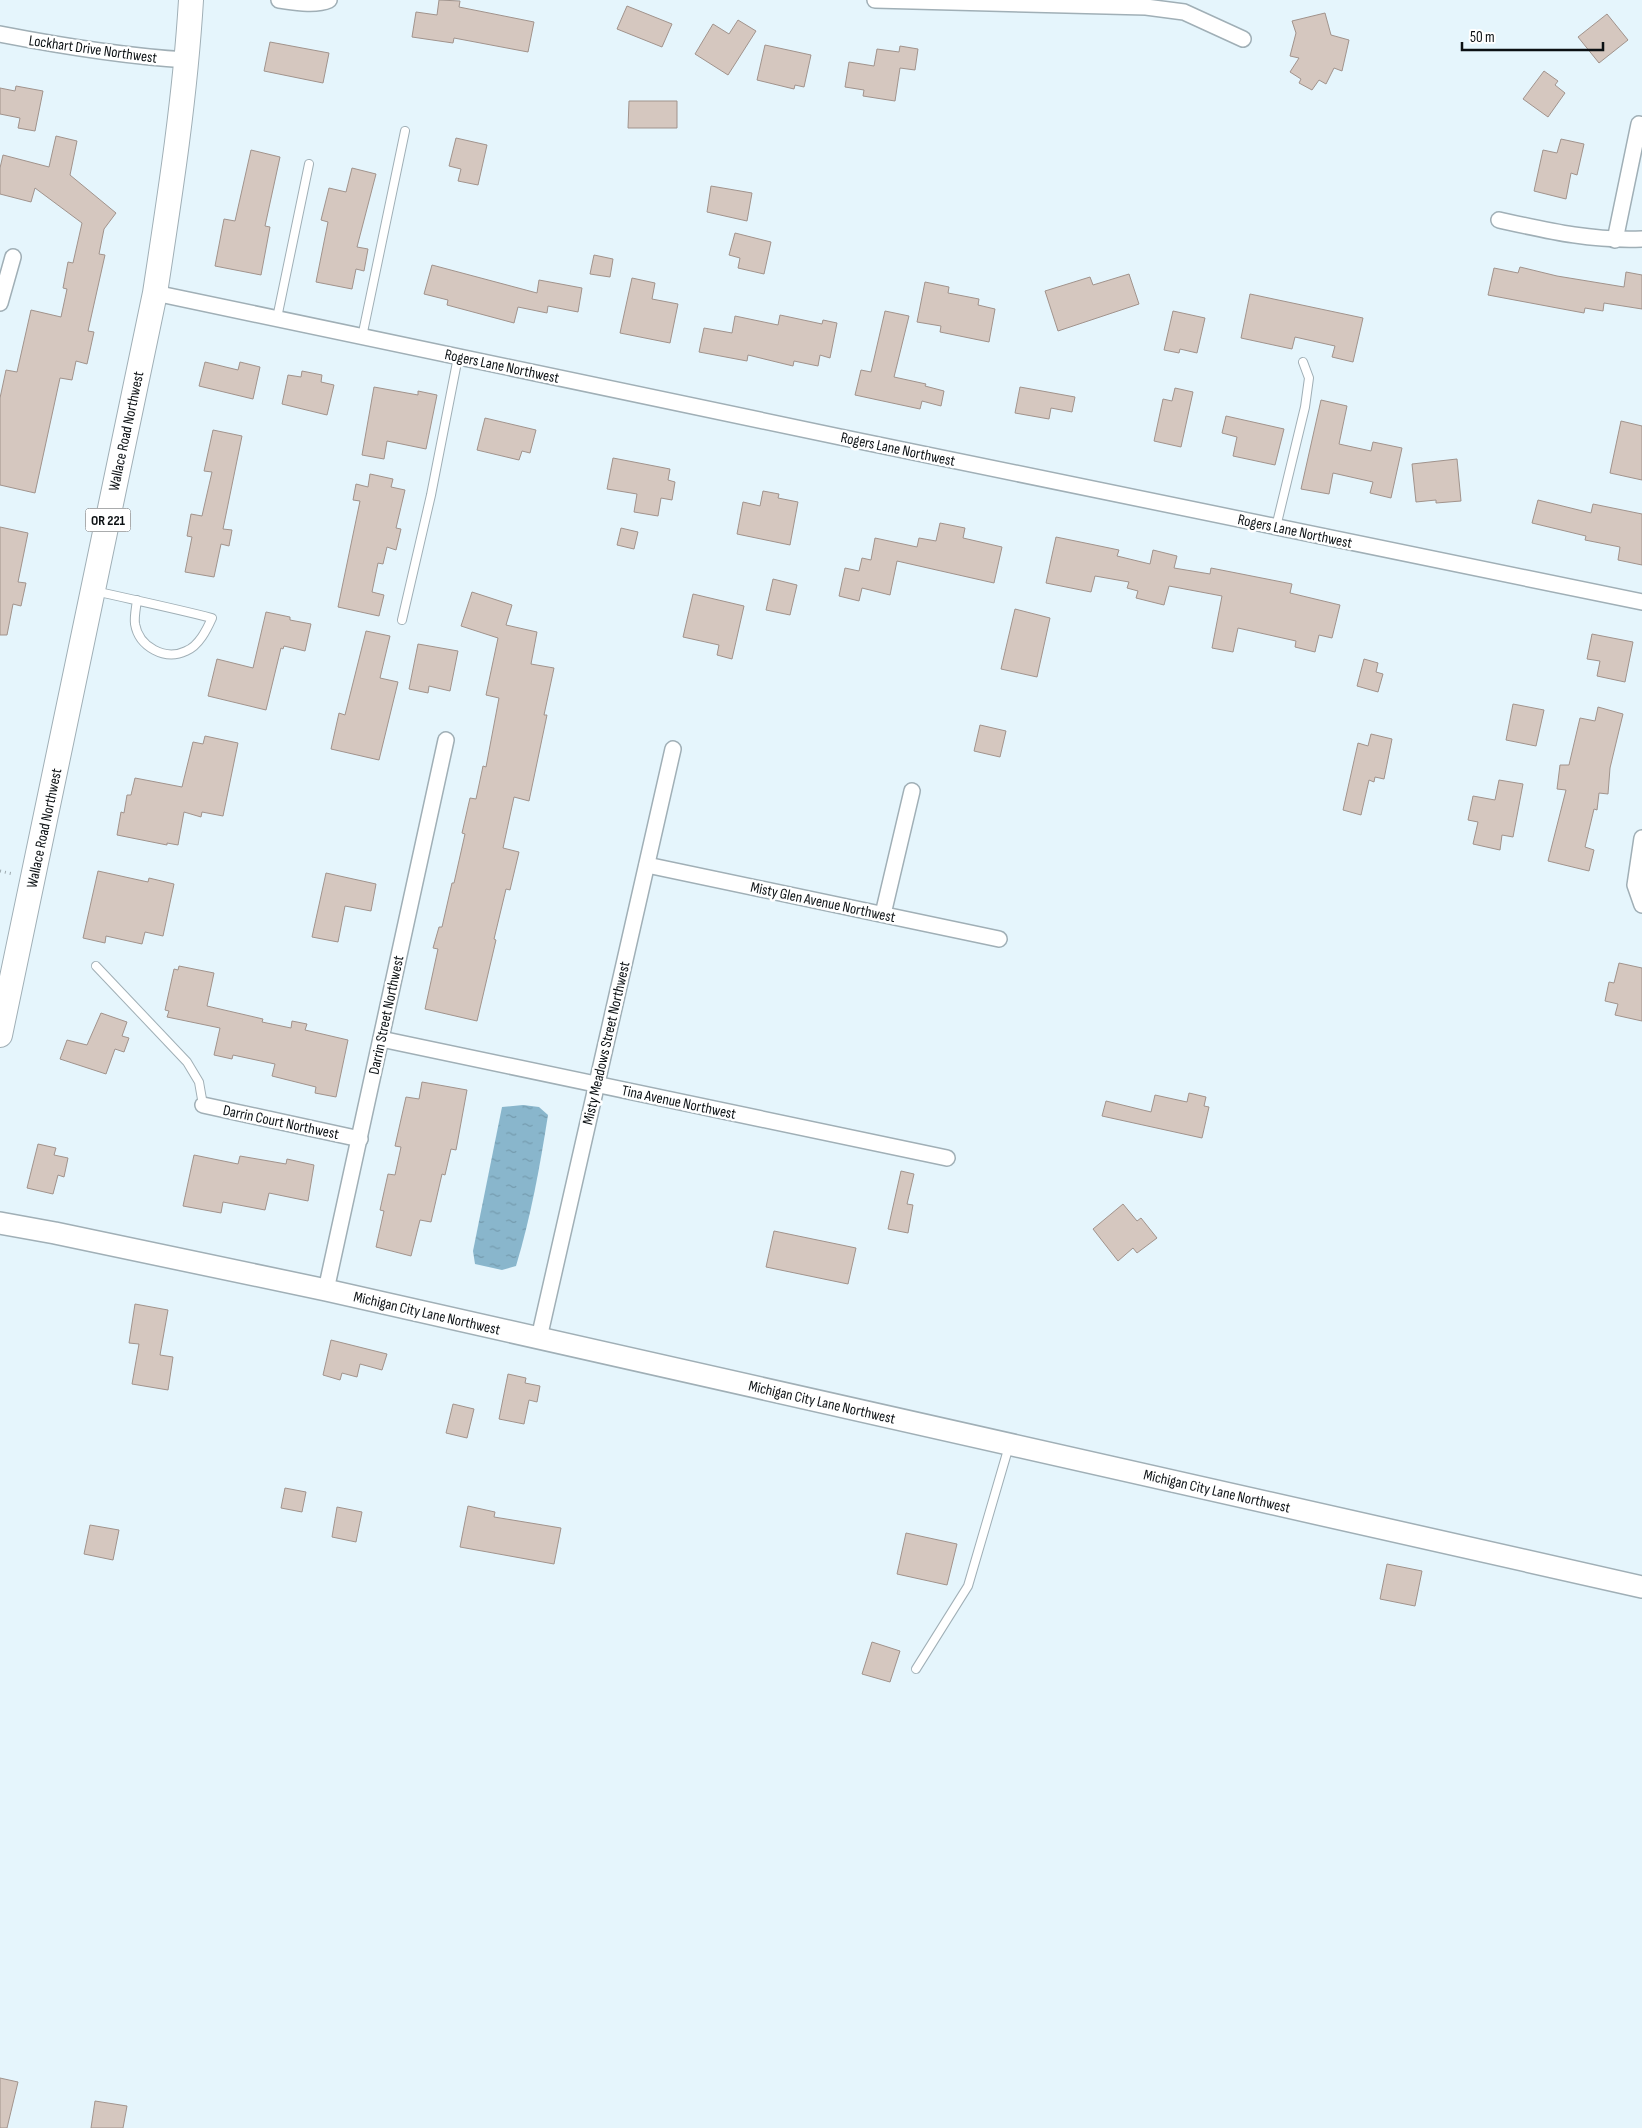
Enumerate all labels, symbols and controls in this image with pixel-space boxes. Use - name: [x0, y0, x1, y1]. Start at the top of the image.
- scale bar: [1462, 20, 1603, 52]
- text: 50 m: [1470, 28, 1495, 47]
- street label: Lockhart Drive Northwest: [28, 31, 159, 68]
- street label: Rogers Lane Northwest: [443, 345, 561, 388]
- street label: Wallace Road Northwest: [105, 369, 149, 493]
- street label: Rogers Lane Northwest: [839, 428, 957, 471]
- road number: OR 221: [86, 508, 130, 532]
- street label: Rogers Lane Northwest: [1236, 510, 1354, 553]
- street label: Wallace Road Northwest: [23, 766, 67, 890]
- street label: Misty Glen Avenue Northwest: [749, 878, 898, 927]
- street label: Darrin Street Northwest: [365, 954, 408, 1076]
- street label: Misty Meadows Street Northwest: [578, 959, 635, 1127]
- street label: Tina Avenue Northwest: [620, 1081, 738, 1124]
- street label: Darrin Court Northwest: [221, 1101, 341, 1144]
- street label: Michigan City Lane Northwest: [352, 1287, 503, 1340]
- street label: Michigan City Lane Northwest: [747, 1376, 898, 1429]
- street label: Michigan City Lane Northwest: [1142, 1465, 1293, 1518]

